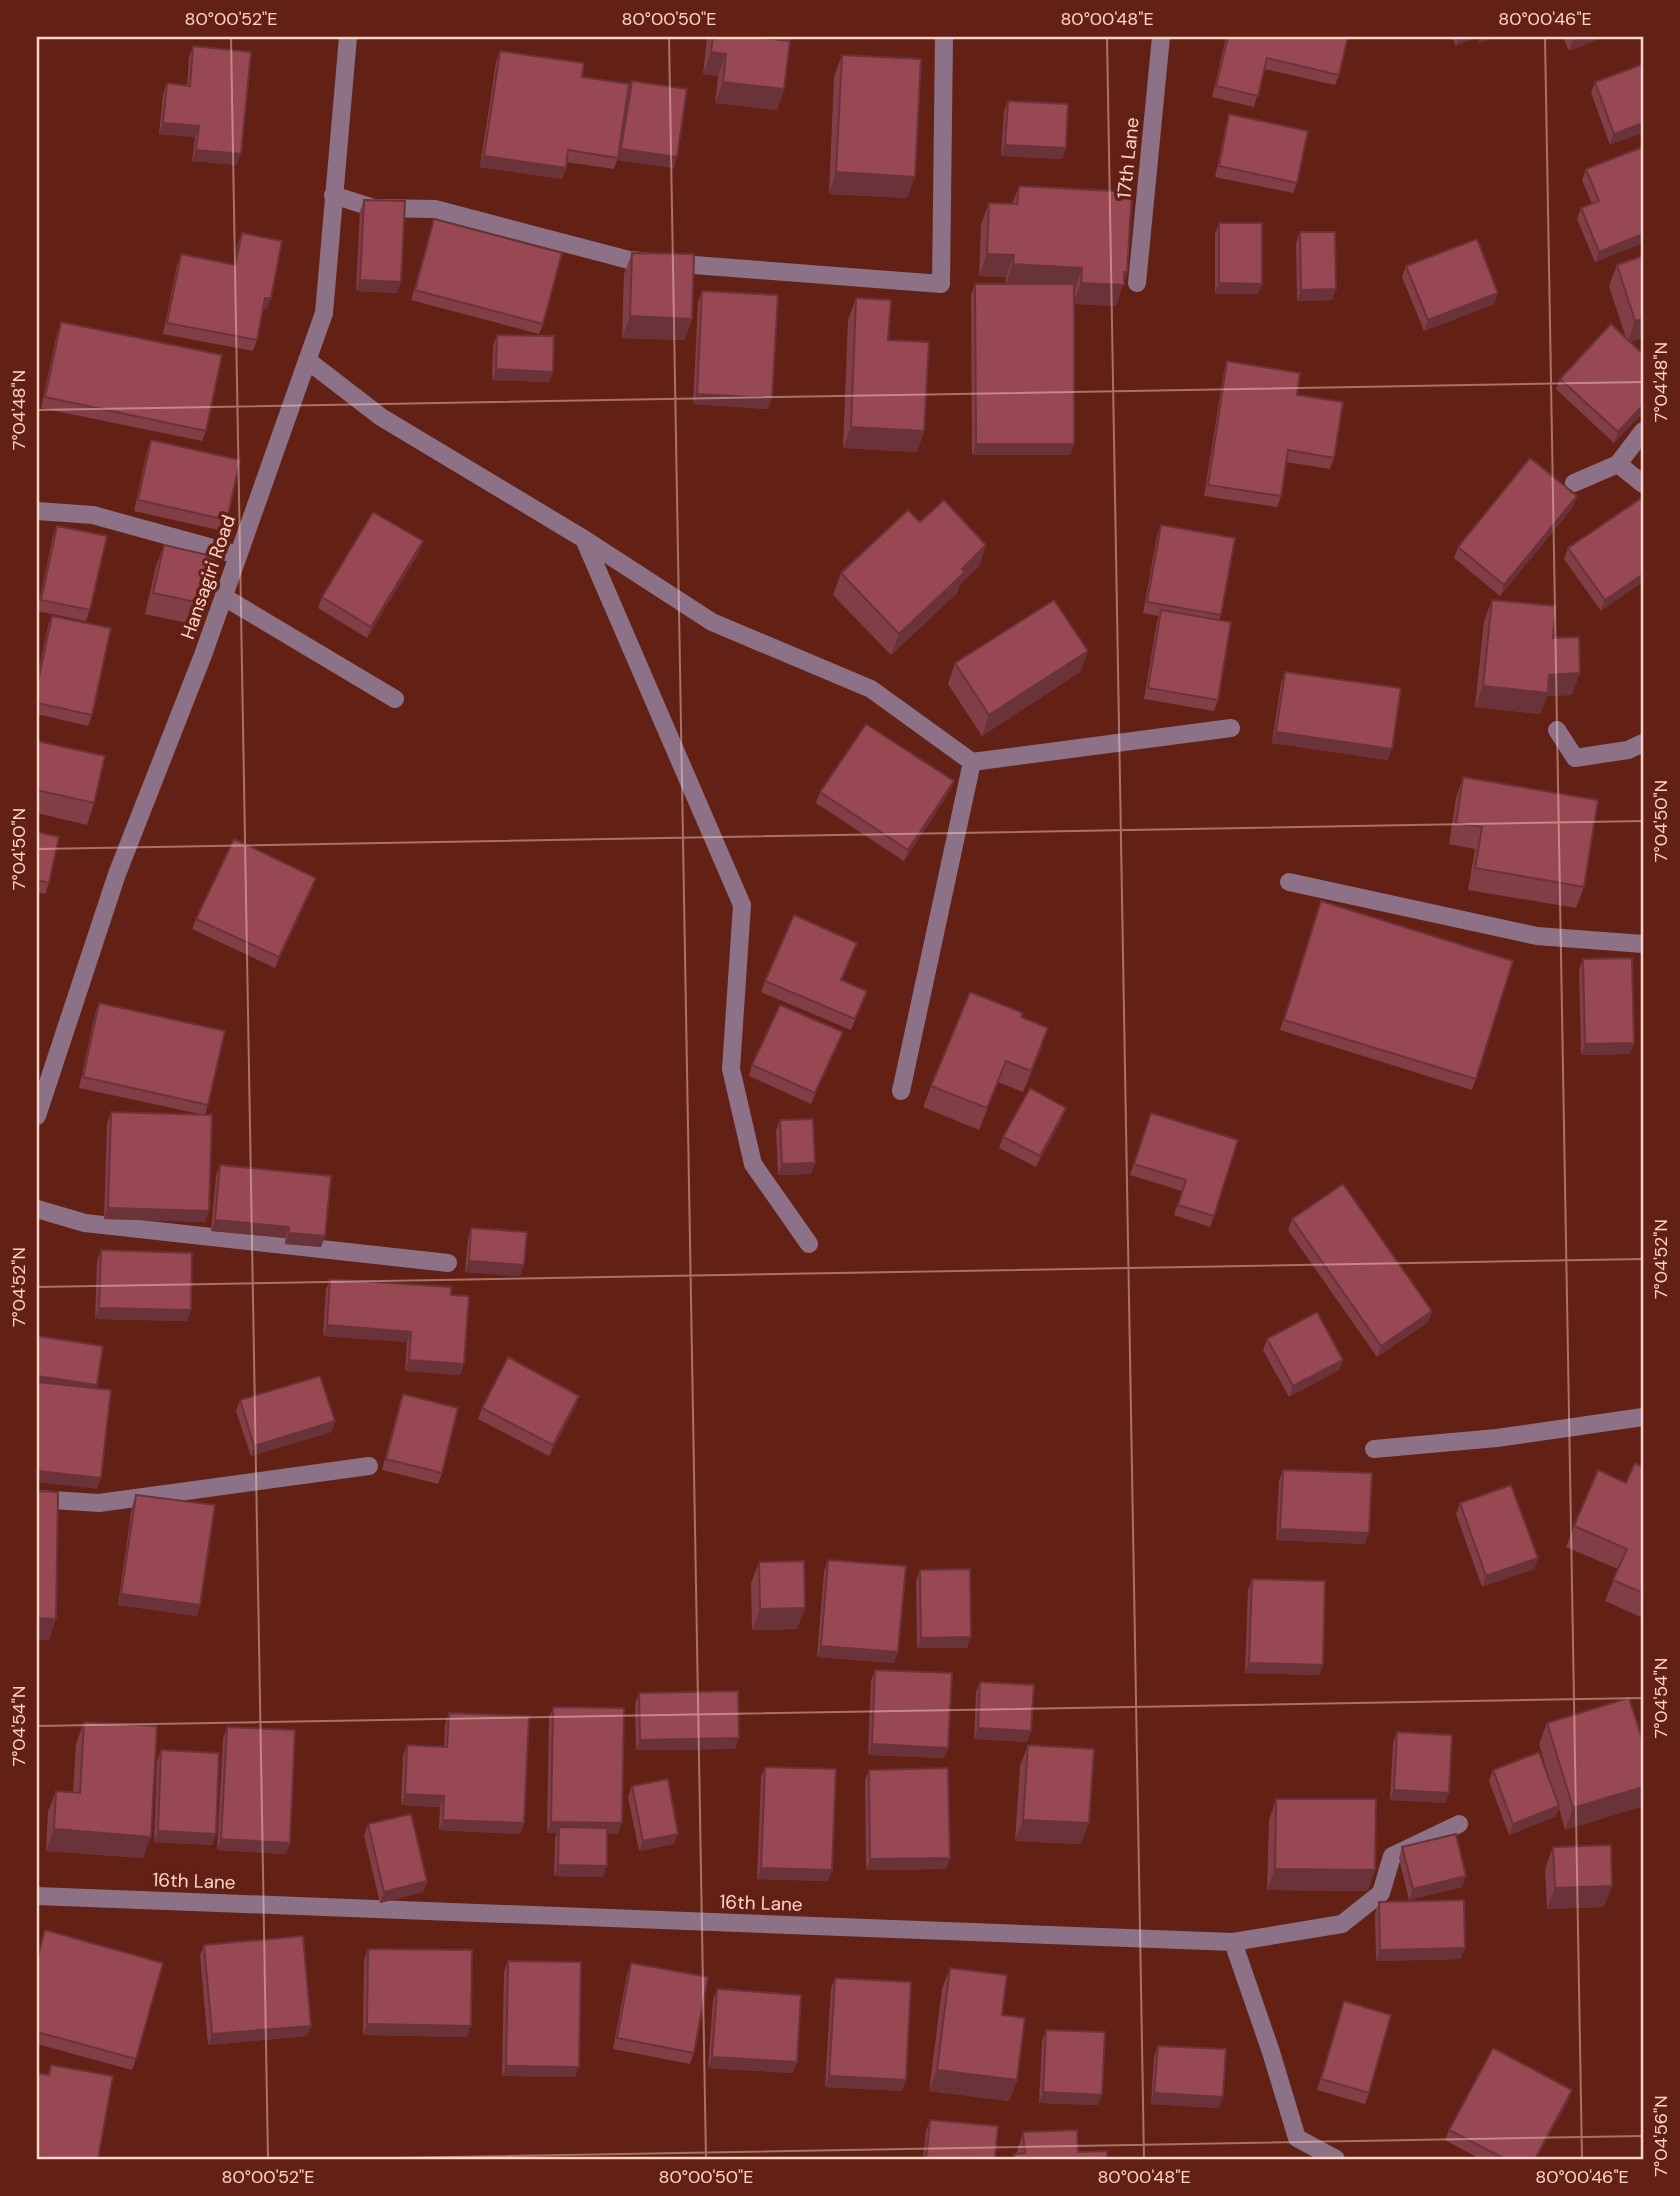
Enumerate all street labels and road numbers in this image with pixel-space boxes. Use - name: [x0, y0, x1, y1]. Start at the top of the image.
- street label: 17th Lane: [1111, 116, 1145, 200]
- street label: Hansagiri Road: [175, 511, 241, 643]
- street label: 16th Lane: [152, 1867, 236, 1895]
- street label: 16th Lane: [719, 1889, 803, 1917]

